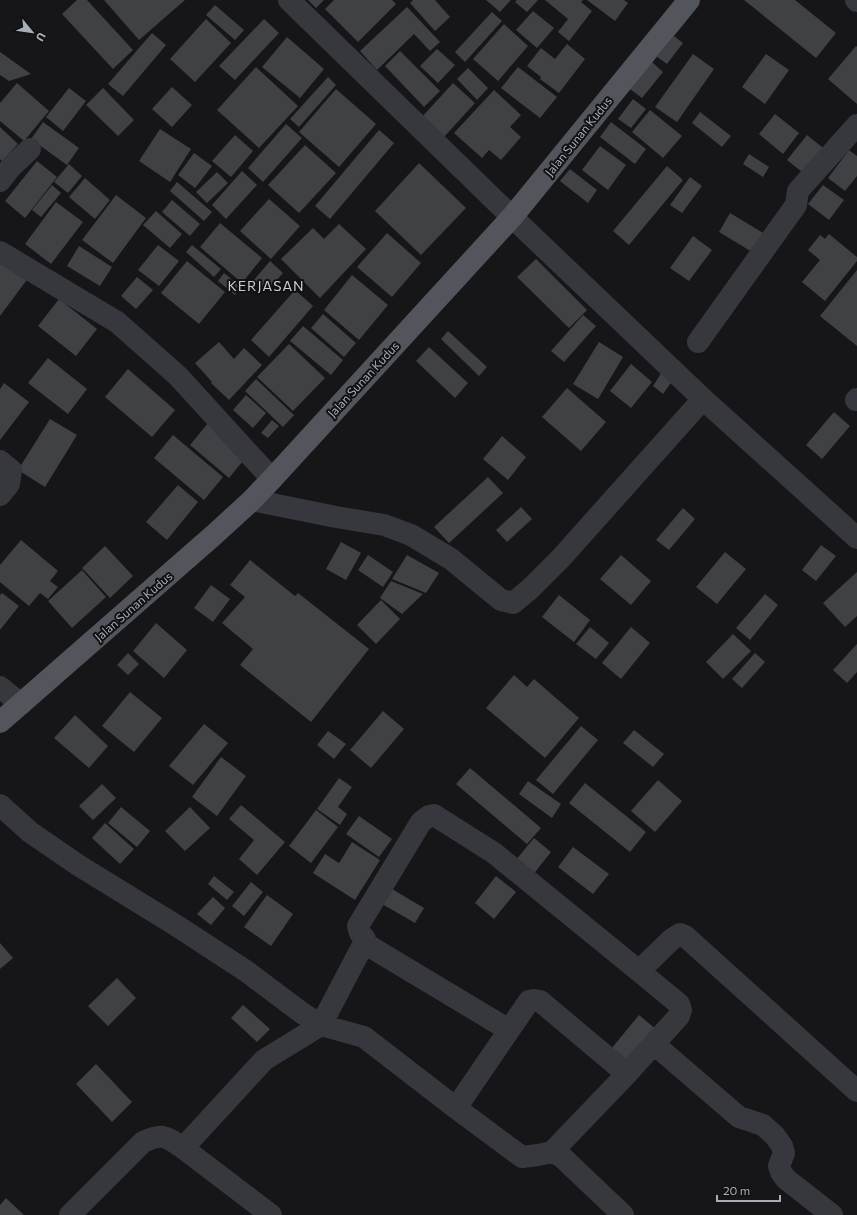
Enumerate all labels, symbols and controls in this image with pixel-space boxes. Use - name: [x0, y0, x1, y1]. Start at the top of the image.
- north arrow: [12, 12, 52, 52]
- text: U: [34, 30, 49, 44]
- street label: Jalan Sunan Kudus: [542, 94, 615, 179]
- district label: KERJASAN: [227, 277, 305, 294]
- street label: Jalan Sunan Kudus: [324, 338, 402, 420]
- street label: Jalan Sunan Kudus: [91, 569, 175, 644]
- scale bar: [717, 1177, 780, 1203]
- text: 20 m: [723, 1183, 750, 1197]

